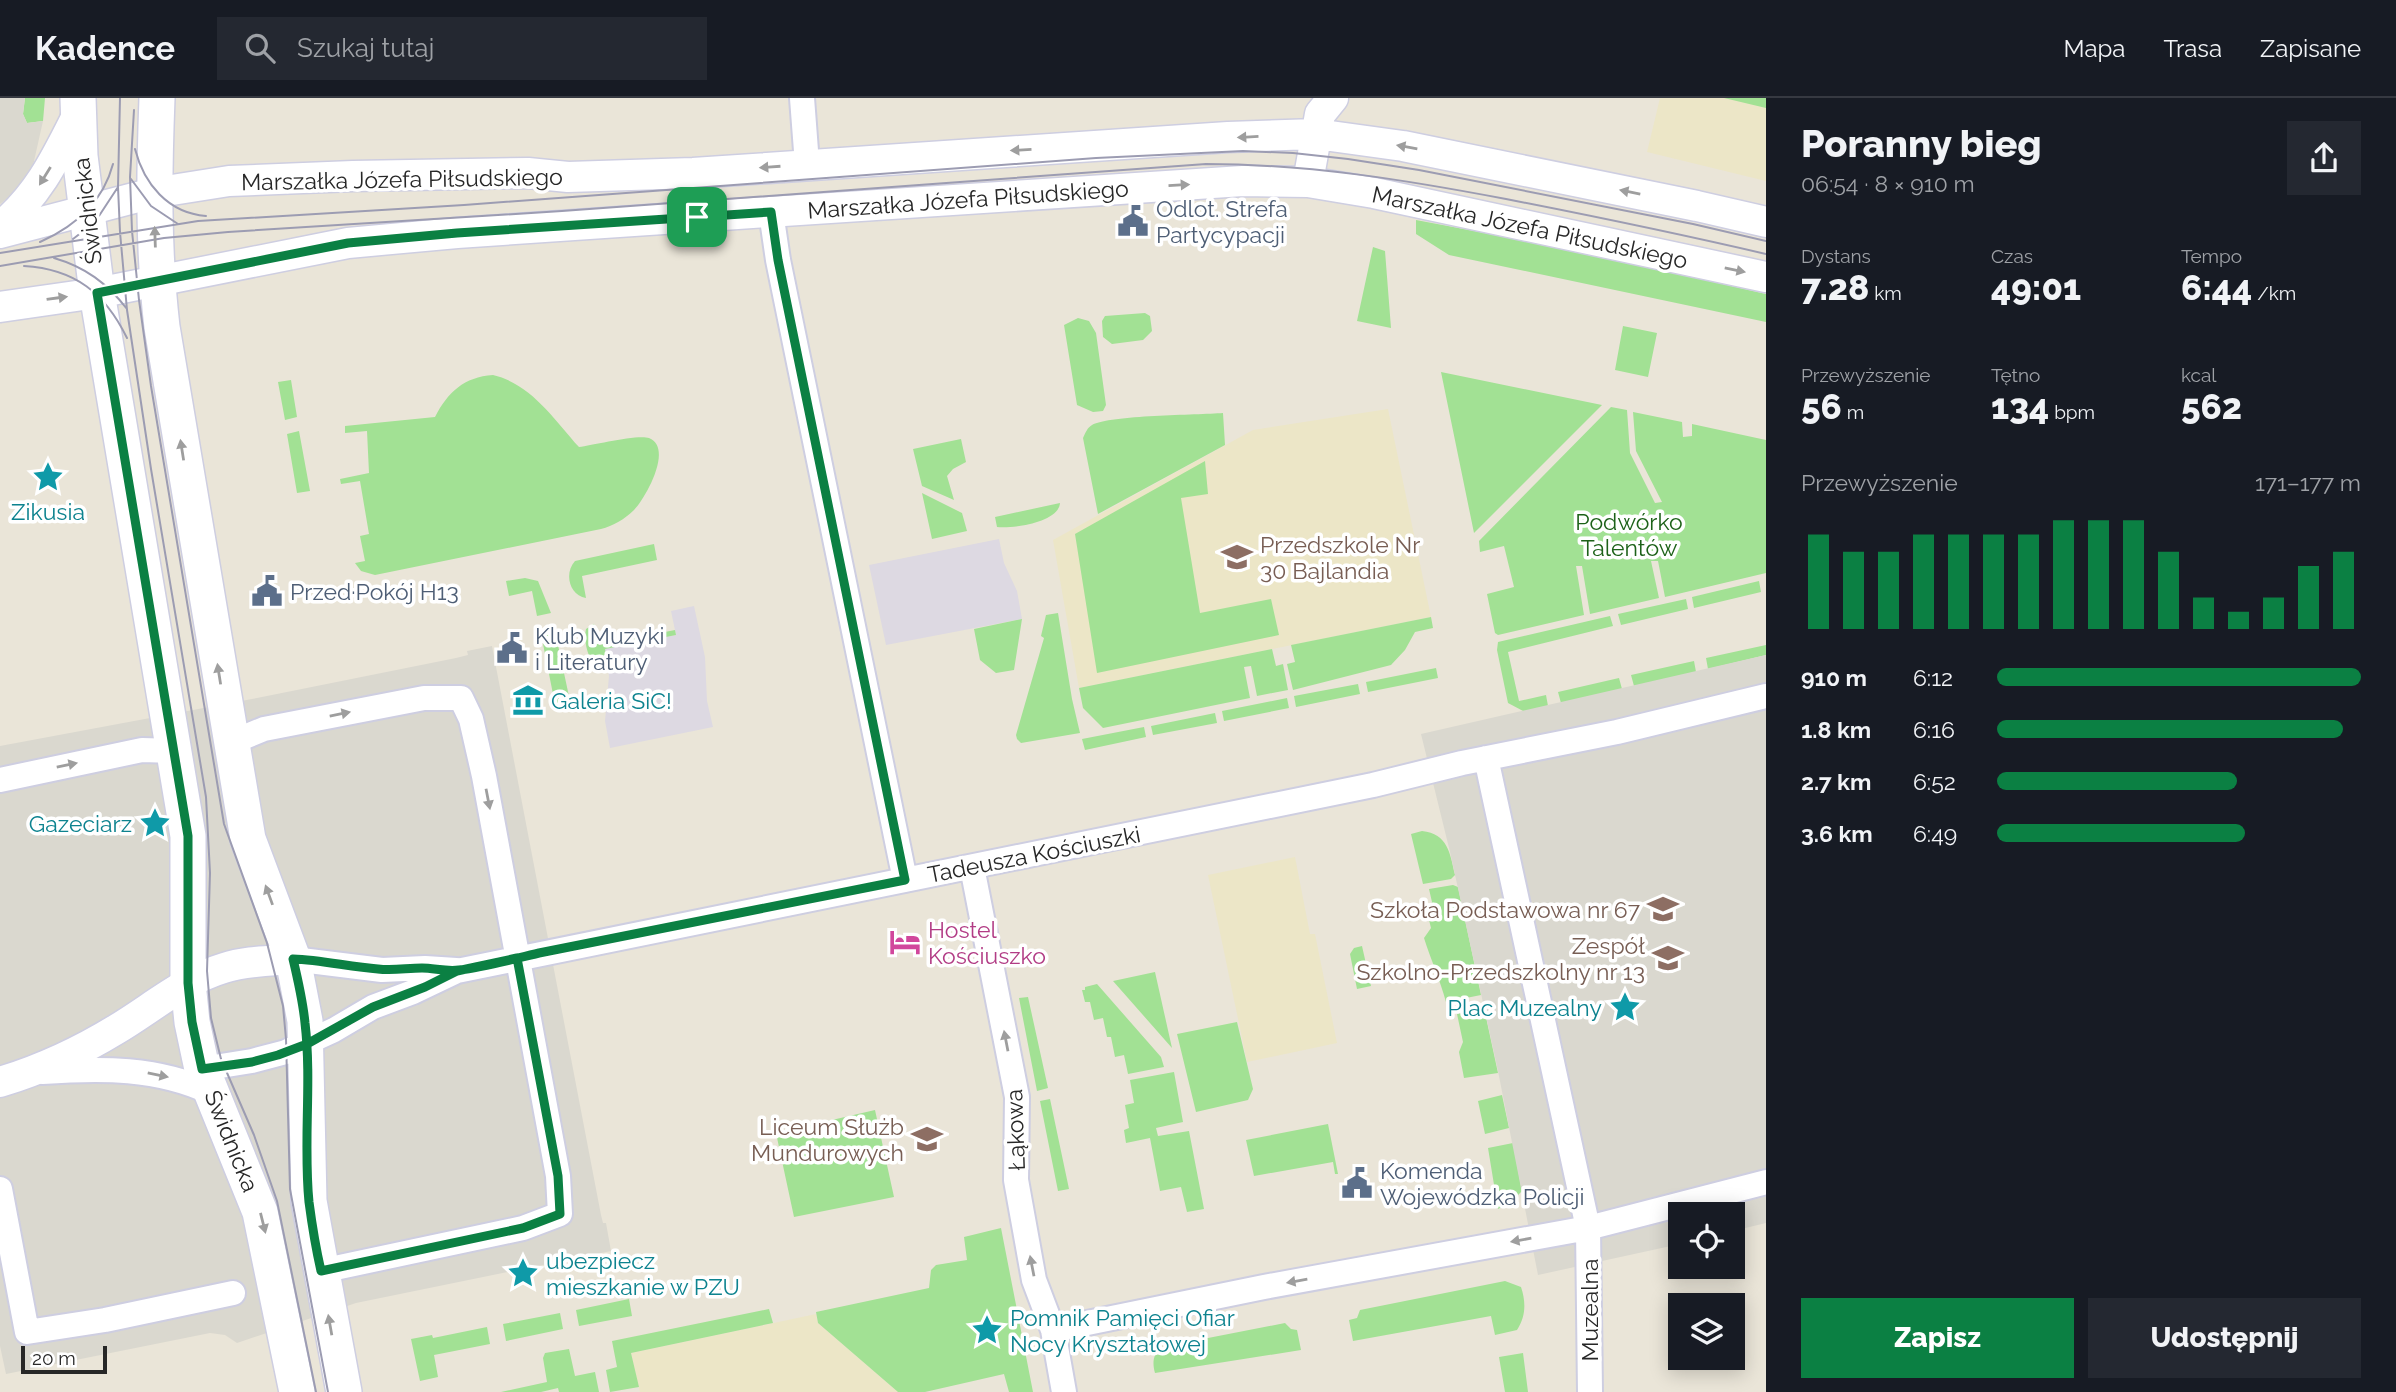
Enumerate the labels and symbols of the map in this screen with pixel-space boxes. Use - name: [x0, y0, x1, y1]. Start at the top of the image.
- one-way arrow: [1237, 131, 1259, 142]
- one-way arrow: [1396, 141, 1418, 152]
- one-way arrow: [1010, 145, 1032, 156]
- street label: Świdnicka: [67, 156, 107, 266]
- one-way arrow: [758, 162, 780, 173]
- street label: Marszałka Józefa Piłsudskiego: [241, 163, 563, 195]
- one-way arrow: [38, 166, 51, 185]
- street label: Marszałka Józefa Piłsudskiego: [807, 174, 1129, 224]
- one-way arrow: [1168, 180, 1190, 191]
- street label: Marszałka Józefa Piłsudskiego: [1370, 180, 1690, 274]
- one-way arrow: [1619, 186, 1641, 197]
- pin: [667, 187, 727, 247]
- place label: Odlot. Strefa Partycypacji: [1156, 195, 1288, 248]
- public building icon: Odlot. Strefa Partycypacji: [1116, 204, 1150, 238]
- one-way arrow: [149, 226, 160, 248]
- one-way arrow: [1724, 265, 1746, 276]
- one-way arrow: [46, 293, 68, 304]
- one-way arrow: [176, 438, 187, 460]
- place icon: Zikusia: [31, 460, 65, 494]
- place label: Zikusia: [11, 498, 85, 525]
- park label: Podwórko Talentów: [1575, 508, 1683, 561]
- place label: Przedszkole Nr 30 Bajlandia: [1260, 531, 1420, 584]
- school or university icon: Przedszkole Nr 30 Bajlandia: [1220, 540, 1254, 574]
- public building icon: Przed·Pokój H13: [250, 574, 284, 608]
- place label: Przed·Pokój H13: [290, 578, 459, 605]
- place label: Klub Muzyki i Literatury: [535, 622, 665, 675]
- public building icon: Klub Muzyki i Literatury: [495, 631, 529, 665]
- one-way arrow: [213, 663, 224, 685]
- museum icon: Galeria SiC!: [511, 683, 545, 717]
- place label: Galeria SiC!: [551, 687, 672, 714]
- one-way arrow: [329, 709, 351, 720]
- one-way arrow: [56, 760, 78, 771]
- one-way arrow: [483, 788, 494, 810]
- place icon: Gazeciarz: [138, 806, 172, 840]
- place label: Gazeciarz: [29, 810, 132, 837]
- street label: Tadeusza Kościuszki: [925, 820, 1143, 888]
- one-way arrow: [263, 885, 274, 906]
- school or university icon: Szkoła Podstawowa nr 67: [1646, 892, 1680, 926]
- place label: Szkoła Podstawowa nr 67: [1370, 896, 1641, 923]
- place label: Hostel Kościuszko: [928, 916, 1046, 969]
- hotel icon: Hostel Kościuszko: [888, 925, 922, 959]
- place label: Zespół Szkolno-Przedszkolny nr 13: [1356, 932, 1645, 985]
- school or university icon: Zespół Szkolno-Przedszkolny nr 13: [1651, 941, 1685, 975]
- place icon: Plac Muzealny: [1608, 990, 1642, 1024]
- place label: Plac Muzealny: [1448, 994, 1602, 1021]
- one-way arrow: [1000, 1030, 1011, 1052]
- one-way arrow: [147, 1070, 169, 1081]
- street label: Świdnicka: [199, 1086, 265, 1196]
- street label: Łąkowa: [1000, 1089, 1030, 1171]
- place label: Liceum Służb Mundurowych: [751, 1113, 904, 1166]
- school or university icon: Liceum Służb Mundurowych: [910, 1122, 944, 1156]
- place label: Komenda Wojewódzka Policji: [1380, 1157, 1585, 1210]
- public building icon: Komenda Wojewódzka Policji: [1340, 1166, 1374, 1200]
- one-way arrow: [258, 1213, 269, 1235]
- one-way arrow: [1510, 1235, 1532, 1246]
- place label: ubezpiecz mieszkanie w PZU: [546, 1247, 740, 1300]
- one-way arrow: [1026, 1255, 1037, 1277]
- place icon: ubezpiecz mieszkanie w PZU: [506, 1256, 540, 1290]
- street label: Muzealna: [1576, 1258, 1603, 1362]
- one-way arrow: [1286, 1276, 1308, 1287]
- place label: Pomnik Pamięci Ofiar Nocy Kryształowej: [1010, 1304, 1235, 1357]
- place icon: Pomnik Pamięci Ofiar Nocy Kryształowej: [970, 1313, 1004, 1347]
- one-way arrow: [325, 1314, 336, 1336]
- scale bar: [21, 1343, 107, 1375]

